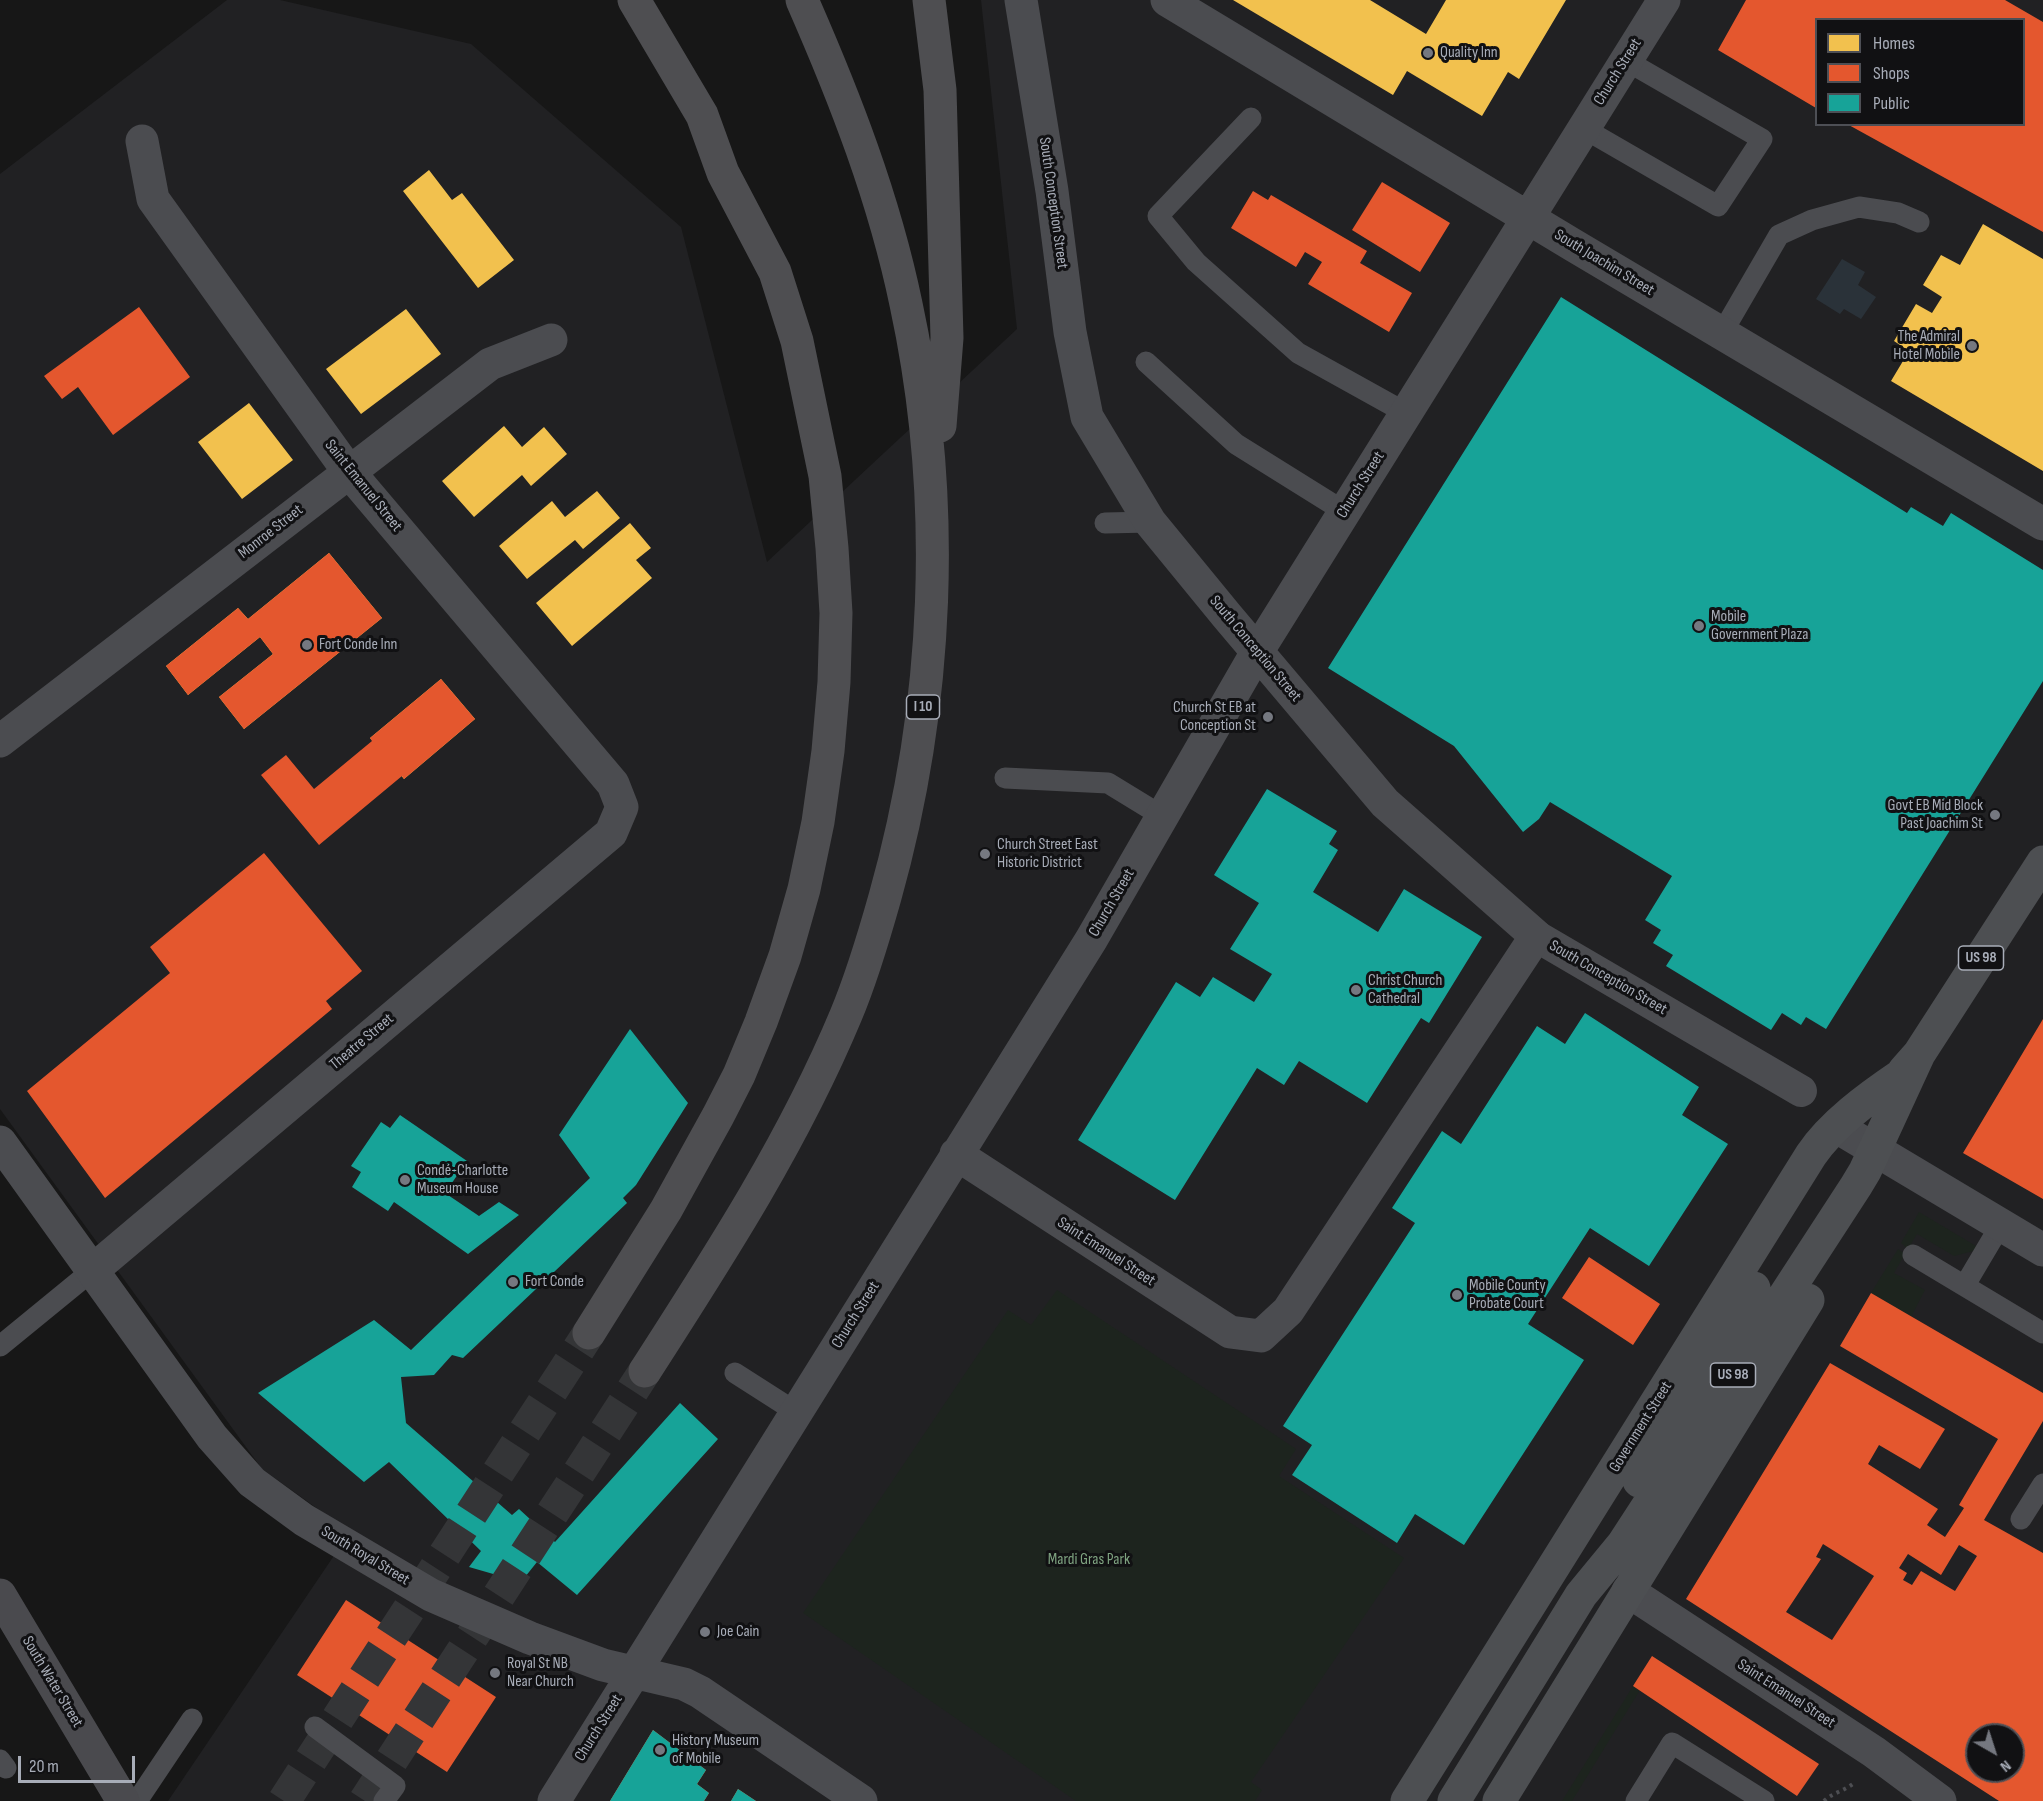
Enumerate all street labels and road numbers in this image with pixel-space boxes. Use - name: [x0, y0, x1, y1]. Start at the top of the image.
- street label: Church Street: [1590, 35, 1646, 109]
- street label: South Conception Street: [1034, 136, 1072, 270]
- street label: South Joachim Street: [1550, 226, 1658, 300]
- street label: Saint Emanuel Street: [320, 436, 406, 536]
- street label: Church Street: [1333, 448, 1389, 522]
- street label: Monroe Street: [235, 501, 307, 563]
- street label: South Conception Street: [1205, 592, 1305, 706]
- road number: I 10: [906, 695, 940, 719]
- street label: Church Street: [1085, 866, 1139, 940]
- street label: South Conception Street: [1546, 937, 1670, 1019]
- road number: US 98: [1958, 946, 2004, 970]
- street label: Theatre Street: [326, 1010, 398, 1074]
- street label: Saint Emanuel Street: [1054, 1213, 1158, 1291]
- street label: Church Street: [828, 1278, 884, 1352]
- road number: US 98: [1710, 1363, 1756, 1387]
- street label: Government Street: [1605, 1378, 1677, 1476]
- street label: South Royal Street: [317, 1522, 413, 1590]
- street label: South Water Street: [17, 1633, 87, 1731]
- street label: Saint Emanuel Street: [1734, 1655, 1838, 1733]
- street label: Church Street: [571, 1691, 627, 1765]

